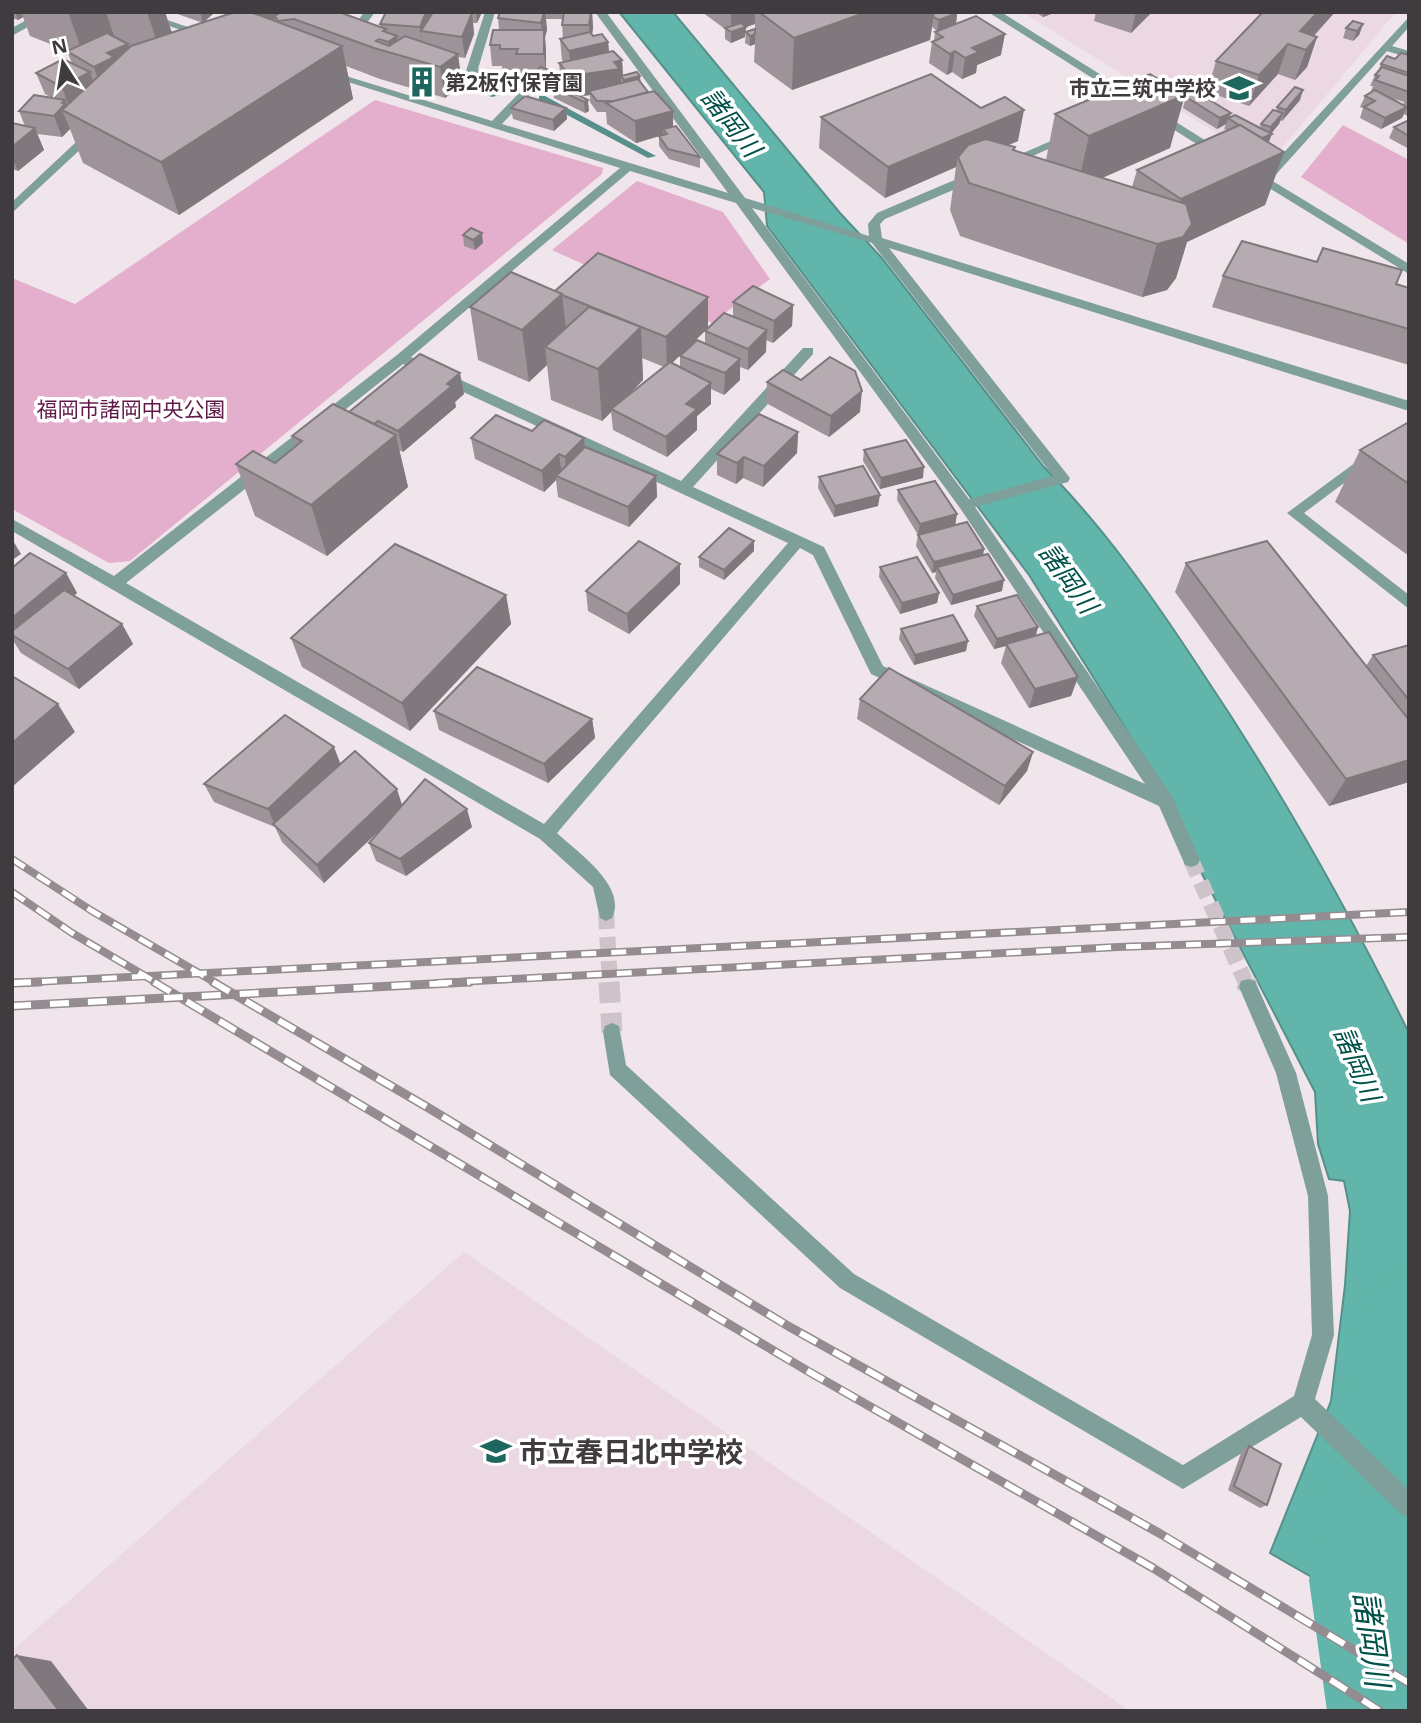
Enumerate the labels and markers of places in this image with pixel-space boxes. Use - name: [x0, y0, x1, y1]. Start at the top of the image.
- building icon: 第2板付保育園: [405, 65, 439, 99]
- place label: 第2板付保育園: [445, 68, 583, 96]
- school or university icon: 市立三筑中学校: [1222, 71, 1256, 105]
- place label: 市立三筑中学校: [1069, 74, 1216, 102]
- place label: 市立春日北中学校: [519, 1432, 743, 1470]
- school or university icon: 市立春日北中学校: [479, 1434, 513, 1468]

